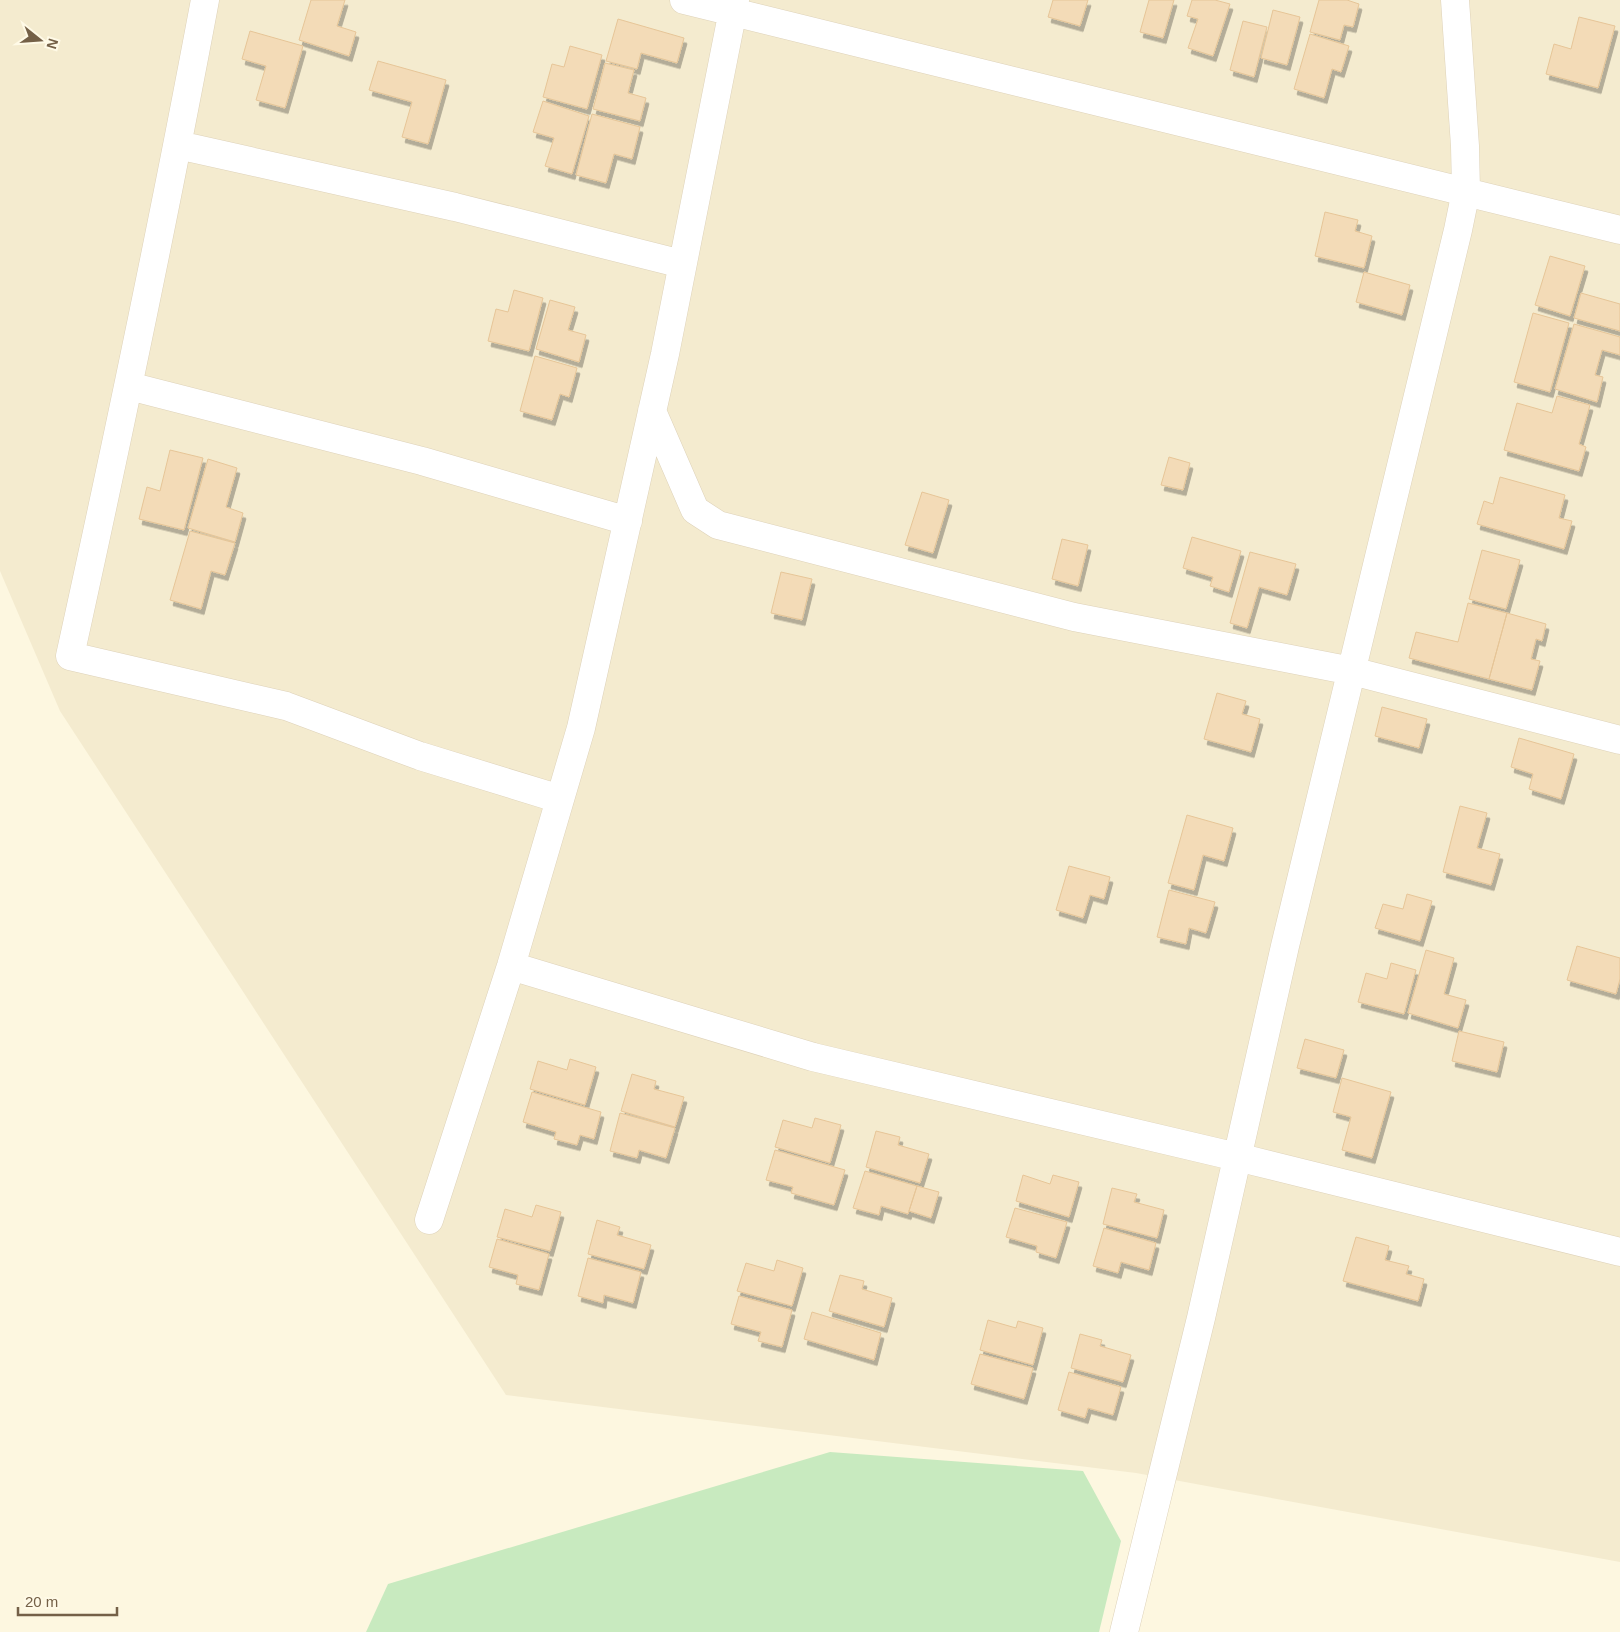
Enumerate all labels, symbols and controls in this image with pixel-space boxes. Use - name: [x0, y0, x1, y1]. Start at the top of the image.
- north arrow: [15, 15, 65, 65]
- text: N: [43, 37, 62, 51]
- scale bar: [18, 1584, 116, 1616]
- text: 20 m: [25, 1593, 58, 1610]

